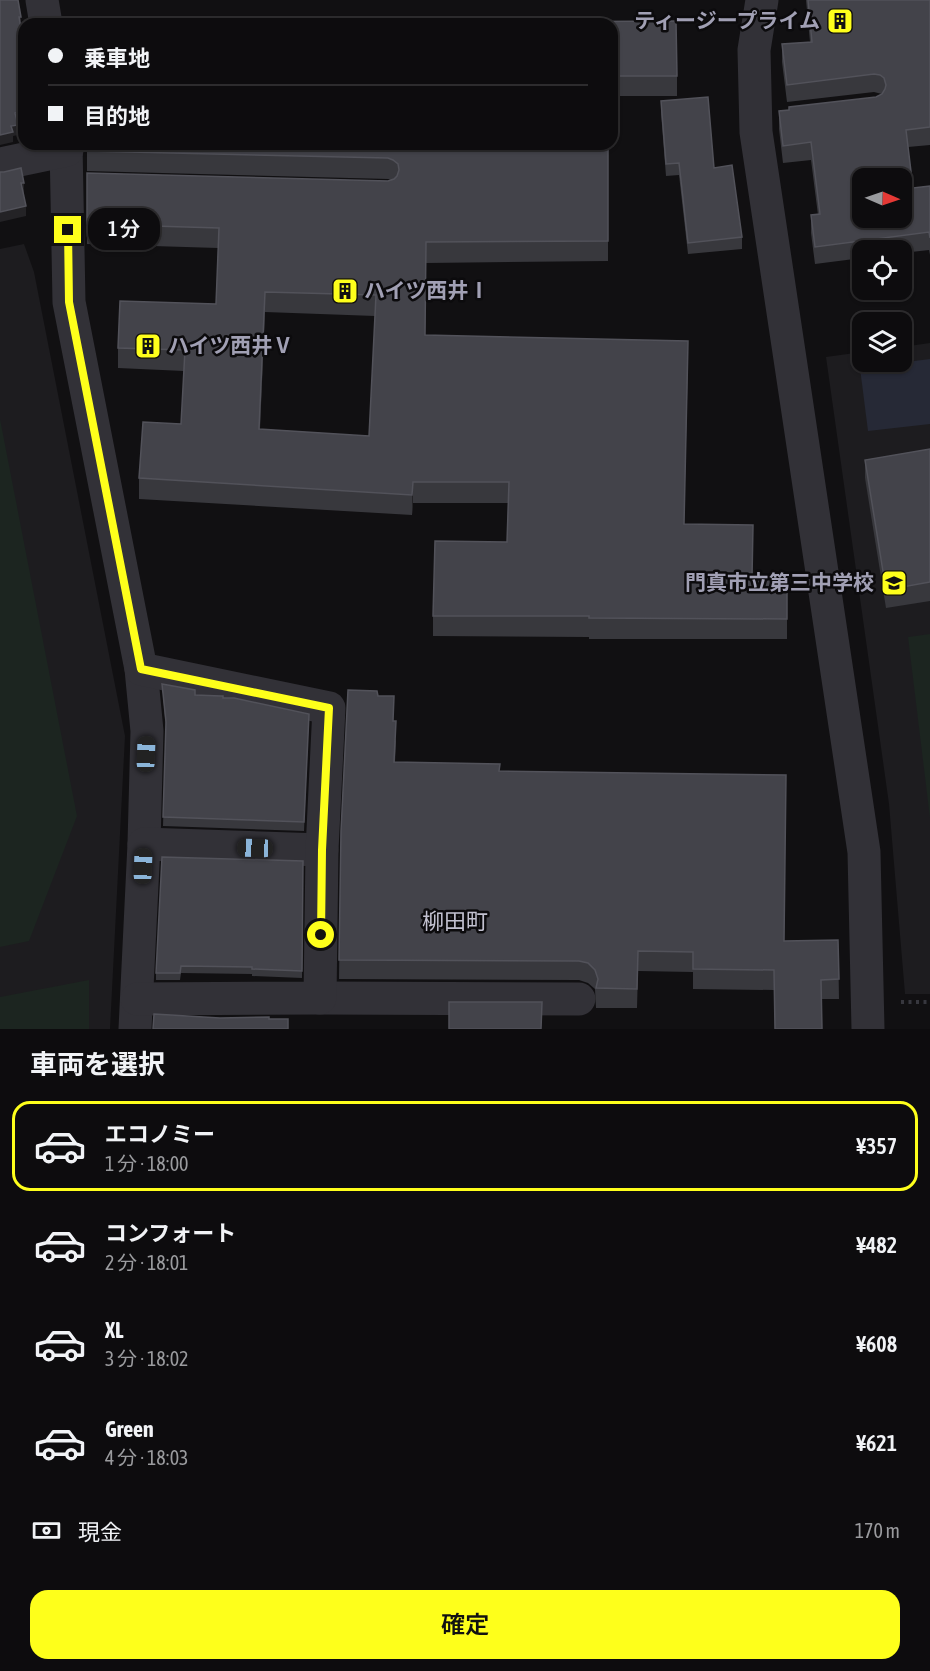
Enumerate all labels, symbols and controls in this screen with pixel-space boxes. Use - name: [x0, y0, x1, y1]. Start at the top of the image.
- building icon: ティージープライム: [825, 6, 855, 36]
- place label: ティージープライム: [634, 8, 820, 32]
- text: 乗車地: [84, 45, 150, 71]
- text: 目的地: [84, 103, 150, 129]
- north arrow: [852, 168, 912, 228]
- map controls: [852, 168, 912, 372]
- callout: 1 分: [89, 209, 161, 251]
- route end: [54, 216, 81, 243]
- text: 1 分: [108, 217, 140, 240]
- button: locate: [852, 240, 912, 300]
- building icon: ハイツ西井Ⅰ: [330, 276, 360, 306]
- place label: ハイツ西井Ⅰ: [364, 278, 490, 302]
- button: layers: [852, 312, 912, 372]
- building icon: ハイツ西井Ⅴ: [133, 331, 163, 361]
- place label: ハイツ西井Ⅴ: [168, 333, 294, 357]
- school or university icon: 門真市立第三中学校: [879, 568, 909, 598]
- place label: 門真市立第三中学校: [685, 570, 874, 594]
- car: [136, 736, 156, 772]
- car: [237, 838, 273, 858]
- car: [133, 848, 153, 884]
- district label: 柳田町: [422, 908, 488, 934]
- route start: [307, 921, 334, 948]
- text: 車両を選択: [30, 1049, 165, 1080]
- icon: car: [33, 1119, 87, 1173]
- text: エコノミー: [105, 1121, 215, 1147]
- text: ¥357: [856, 1133, 897, 1159]
- text: 1 分 · 18:00: [105, 1152, 188, 1175]
- icon: car: [33, 1218, 87, 1272]
- text: コンフォート: [105, 1220, 236, 1246]
- text: ¥482: [856, 1232, 897, 1258]
- text: 2 分 · 18:01: [105, 1251, 188, 1274]
- icon: car: [33, 1317, 87, 1371]
- text: XL: [105, 1317, 123, 1343]
- text: ¥608: [856, 1331, 897, 1357]
- text: 3 分 · 18:02: [105, 1347, 188, 1370]
- icon: car: [33, 1416, 87, 1470]
- text: Green: [105, 1416, 154, 1442]
- text: ¥621: [856, 1430, 897, 1456]
- text: 4 分 · 18:03: [105, 1446, 188, 1469]
- icon: cash: [30, 1514, 63, 1547]
- text: 現金: [78, 1519, 122, 1545]
- text: 170 m: [855, 1519, 900, 1542]
- button: 確定: [30, 1590, 900, 1659]

